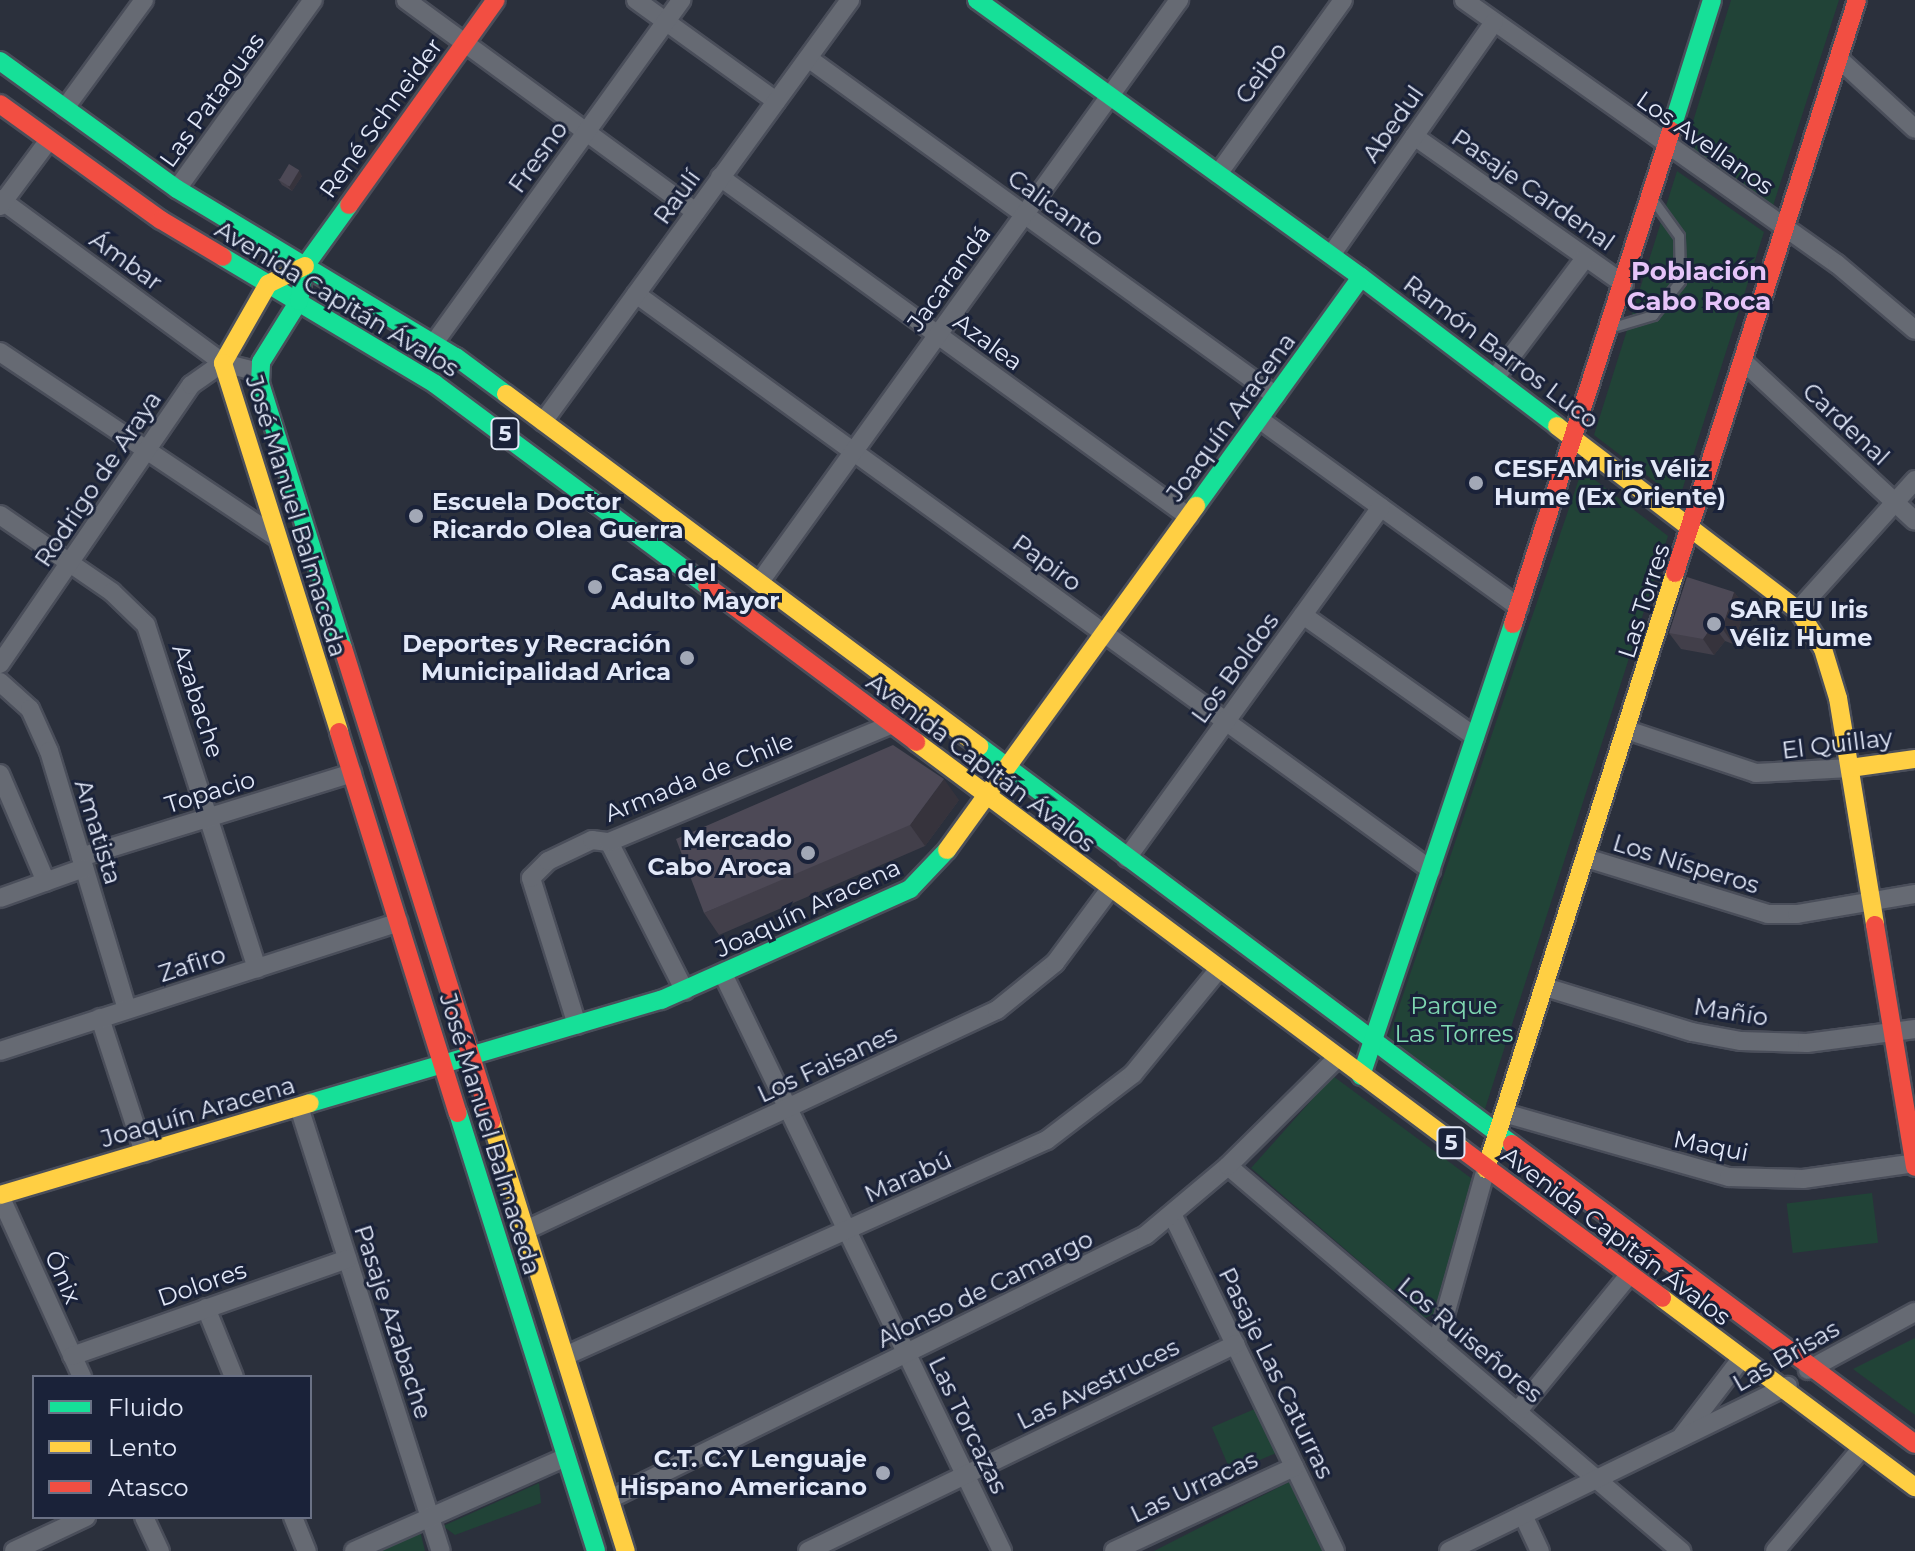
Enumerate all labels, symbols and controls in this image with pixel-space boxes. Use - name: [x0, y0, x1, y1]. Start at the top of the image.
- street label: Las Pataguas: [154, 27, 270, 173]
- street label: René Schneider: [313, 32, 449, 204]
- street label: Ceibo: [1229, 37, 1293, 109]
- street label: Abedul: [1356, 80, 1430, 168]
- street label: Los Avellanos: [1631, 85, 1779, 201]
- street label: Fresno: [502, 115, 574, 199]
- street label: Pasaje Cardenal: [1446, 123, 1620, 257]
- street label: Calicanto: [1002, 163, 1110, 253]
- street label: Raulí: [648, 164, 706, 230]
- street label: Avenida Capitán Ávalos: [210, 215, 464, 383]
- street label: Jacarandá: [901, 220, 997, 336]
- street label: Ámbar: [84, 225, 168, 297]
- district label: Población Cabo Roca: [1627, 256, 1771, 318]
- street label: Ramón Barros Luco: [1398, 269, 1604, 435]
- street label: Azalea: [948, 307, 1028, 377]
- street label: Joaquín Aracena: [1160, 327, 1302, 507]
- street label: José Manuel Balmaceda: [239, 372, 353, 660]
- street label: Cardenal: [1797, 377, 1895, 471]
- street label: Rodrigo de Araya: [29, 386, 167, 572]
- road number: 5: [489, 416, 521, 452]
- place label: CESFAM Iris Véliz Hume (Ex Oriente): [1494, 455, 1726, 511]
- marker: CESFAM Iris Véliz Hume (Ex Oriente): [1465, 472, 1487, 494]
- place label: Escuela Doctor Ricardo Olea Guerra: [432, 488, 684, 544]
- marker: Escuela Doctor Ricardo Olea Guerra: [407, 507, 425, 525]
- street label: Papiro: [1007, 528, 1087, 598]
- street label: Las Torres: [1612, 540, 1676, 662]
- place label: Casa del Adulto Mayor: [611, 559, 780, 615]
- marker: Casa del Adulto Mayor: [586, 578, 604, 596]
- place label: SAR EU Iris Véliz Hume: [1730, 596, 1872, 652]
- street label: Los Boldos: [1185, 607, 1285, 729]
- marker: SAR EU Iris Véliz Hume: [1705, 615, 1723, 633]
- place label: Deportes y Recración Municipalidad Arica: [402, 630, 671, 686]
- street label: Azabache: [166, 640, 230, 762]
- marker: Deportes y Recración Municipalidad Arica: [678, 649, 696, 667]
- street label: Avenida Capitán Ávalos: [861, 668, 1101, 858]
- street label: El Quillay: [1780, 723, 1894, 765]
- street label: Armada de Chile: [601, 726, 797, 828]
- street label: Topacio: [161, 765, 259, 819]
- street label: Amatista: [68, 776, 128, 888]
- place label: Mercado Cabo Aroca: [648, 825, 792, 881]
- street label: Los Nísperos: [1609, 828, 1763, 900]
- marker: Mercado Cabo Aroca: [799, 844, 817, 862]
- street label: Joaquín Aracena: [711, 853, 905, 963]
- street label: Zafiro: [155, 940, 229, 988]
- street label: José Manuel Balmaceda: [433, 990, 547, 1278]
- park label: Parque Las Torres: [1395, 992, 1513, 1048]
- street label: Mañío: [1692, 992, 1770, 1032]
- street label: Los Faisanes: [753, 1019, 901, 1109]
- street label: Joaquín Aracena: [98, 1070, 298, 1154]
- road number: 5: [1435, 1125, 1467, 1161]
- street label: Maqui: [1671, 1125, 1751, 1167]
- street label: Avenida Capitán Ávalos: [1496, 1141, 1736, 1331]
- street label: Marabú: [860, 1145, 956, 1209]
- street label: Pasaje Azabache: [348, 1221, 438, 1423]
- street label: Alonso de Camargo: [872, 1224, 1098, 1354]
- street label: Ónix: [39, 1246, 87, 1308]
- street label: Dolores: [154, 1255, 250, 1313]
- street label: Pasaje Las Caturras: [1212, 1263, 1340, 1483]
- street label: Los Ruiseñores: [1392, 1271, 1548, 1409]
- street label: Las Brisas: [1728, 1314, 1844, 1398]
- street label: Las Avestruces: [1012, 1332, 1184, 1436]
- street label: Las Torcazas: [922, 1352, 1014, 1498]
- legend: [32, 1375, 312, 1519]
- text: Fluido: [108, 1393, 184, 1422]
- text: Lento: [108, 1433, 177, 1462]
- place label: C.T. C.Y Lenguaje Hispano Americano: [620, 1445, 867, 1501]
- street label: Las Urracas: [1126, 1445, 1262, 1529]
- marker: C.T. C.Y Lenguaje Hispano Americano: [874, 1464, 892, 1482]
- text: Atasco: [108, 1473, 189, 1502]

